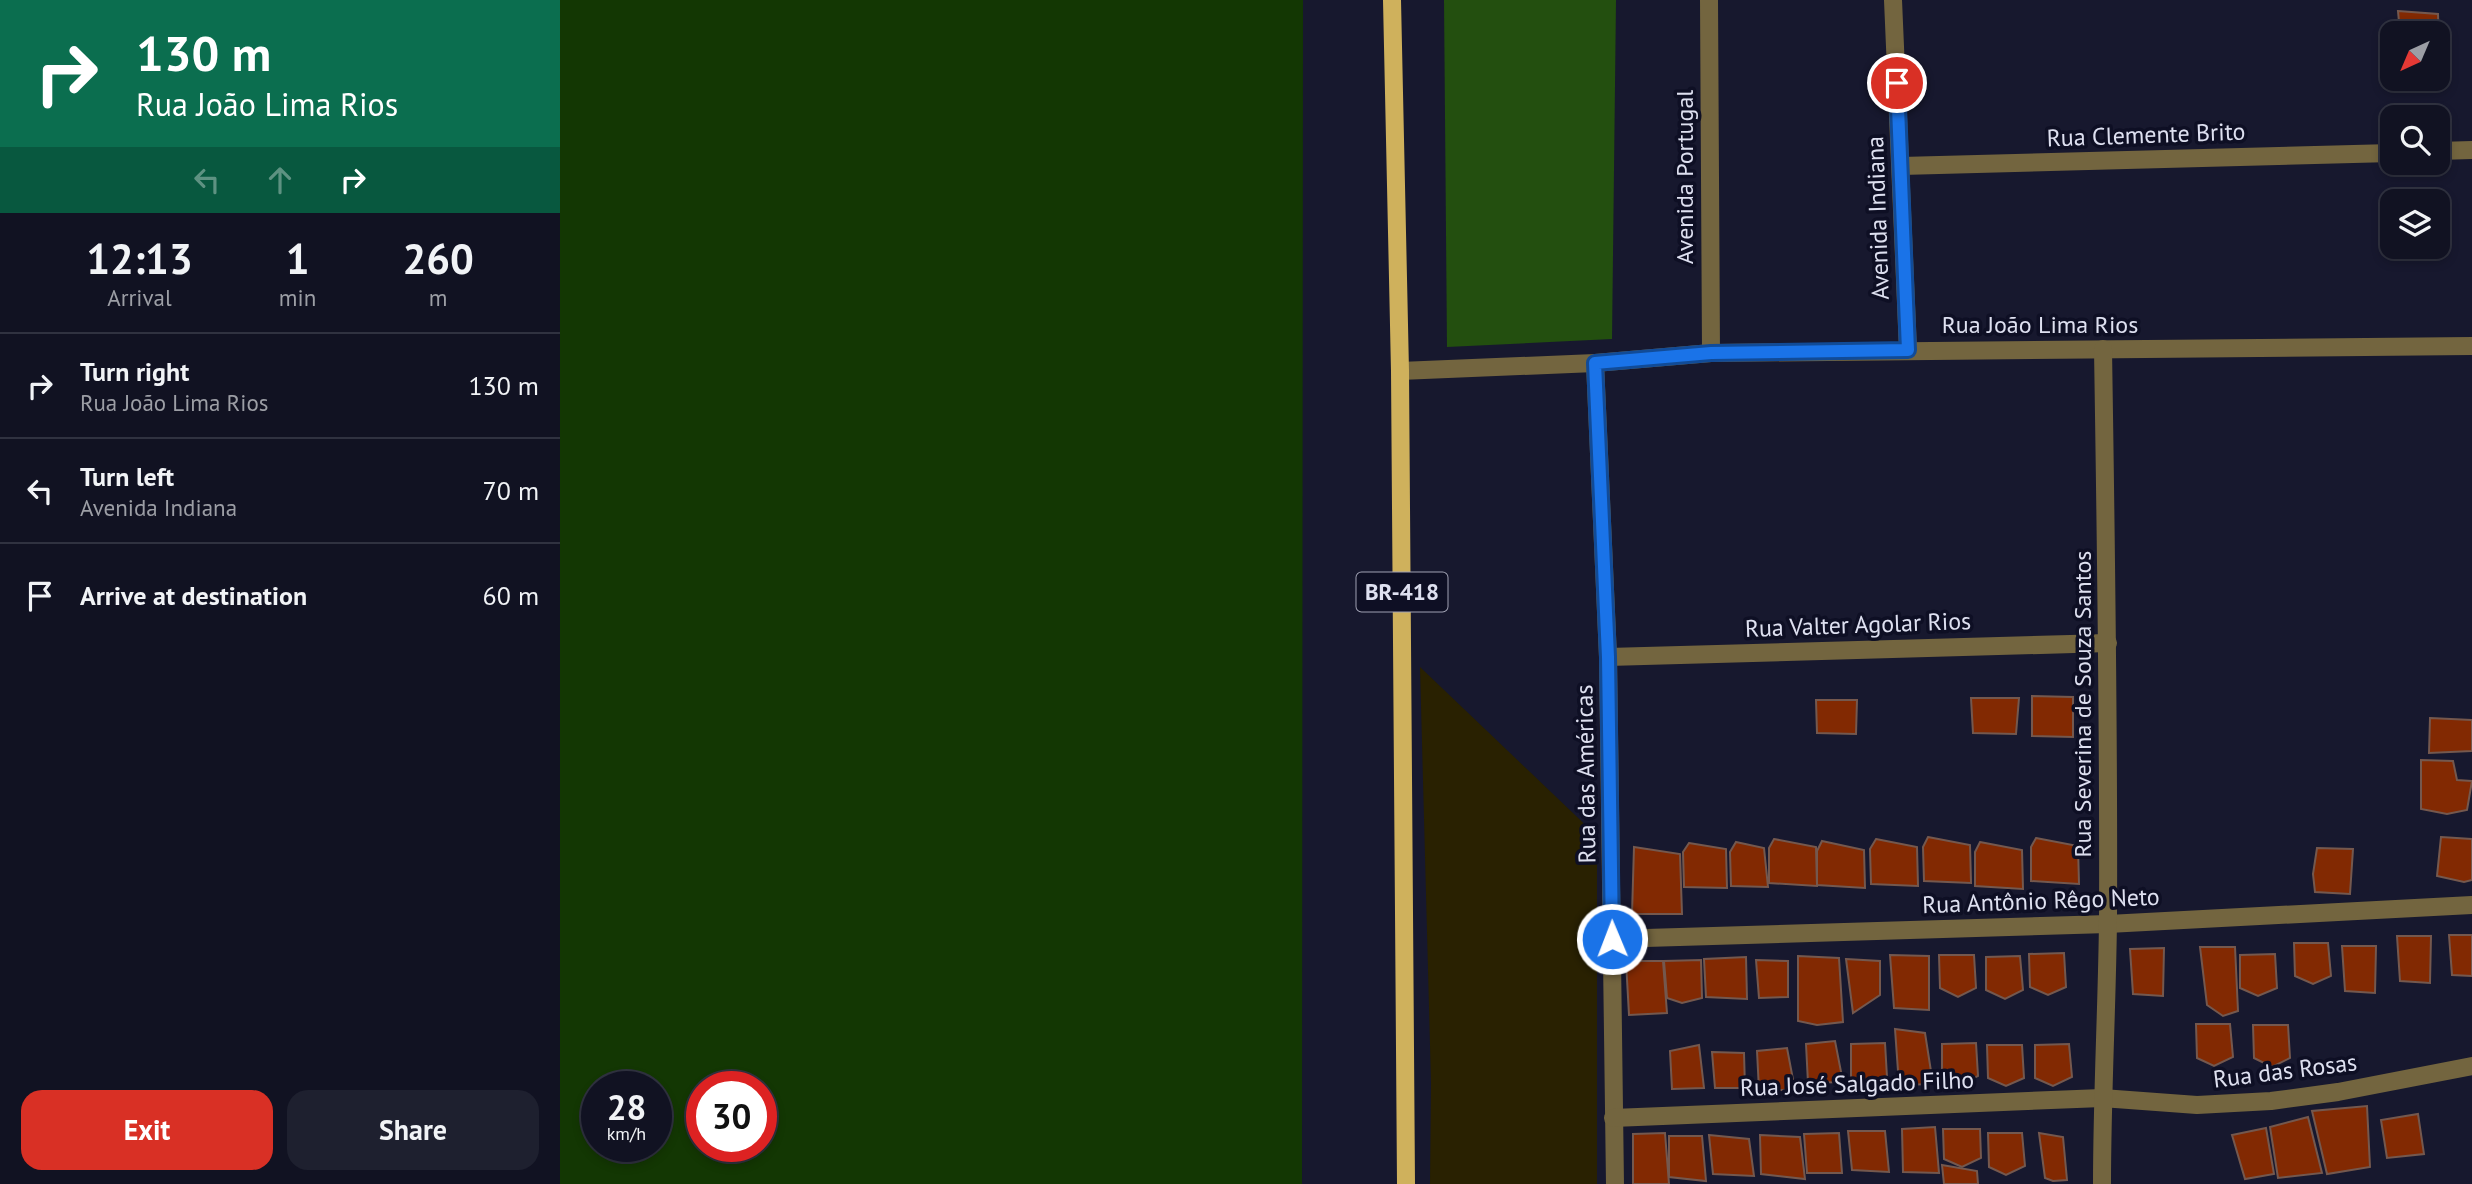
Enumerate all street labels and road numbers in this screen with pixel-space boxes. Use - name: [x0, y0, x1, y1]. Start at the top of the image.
- street label: Avenida Portugal: [1669, 90, 1700, 264]
- street label: Rua Clemente Brito: [2046, 116, 2246, 153]
- street label: Avenida Indiana: [1859, 136, 1896, 300]
- street label: Rua João Lima Rios: [1942, 309, 2138, 340]
- street label: Rua Severina de Souza Santos: [2067, 551, 2098, 857]
- road number: BR-418: [1356, 572, 1448, 612]
- street label: Rua Valter Agolar Rios: [1744, 605, 1972, 644]
- street label: Rua das Américas: [1568, 684, 1603, 864]
- street label: Rua Antônio Rêgo Neto: [1922, 881, 2160, 920]
- street label: Rua das Rosas: [2211, 1046, 2359, 1095]
- street label: Rua José Salgado Filho: [1739, 1064, 1975, 1103]

